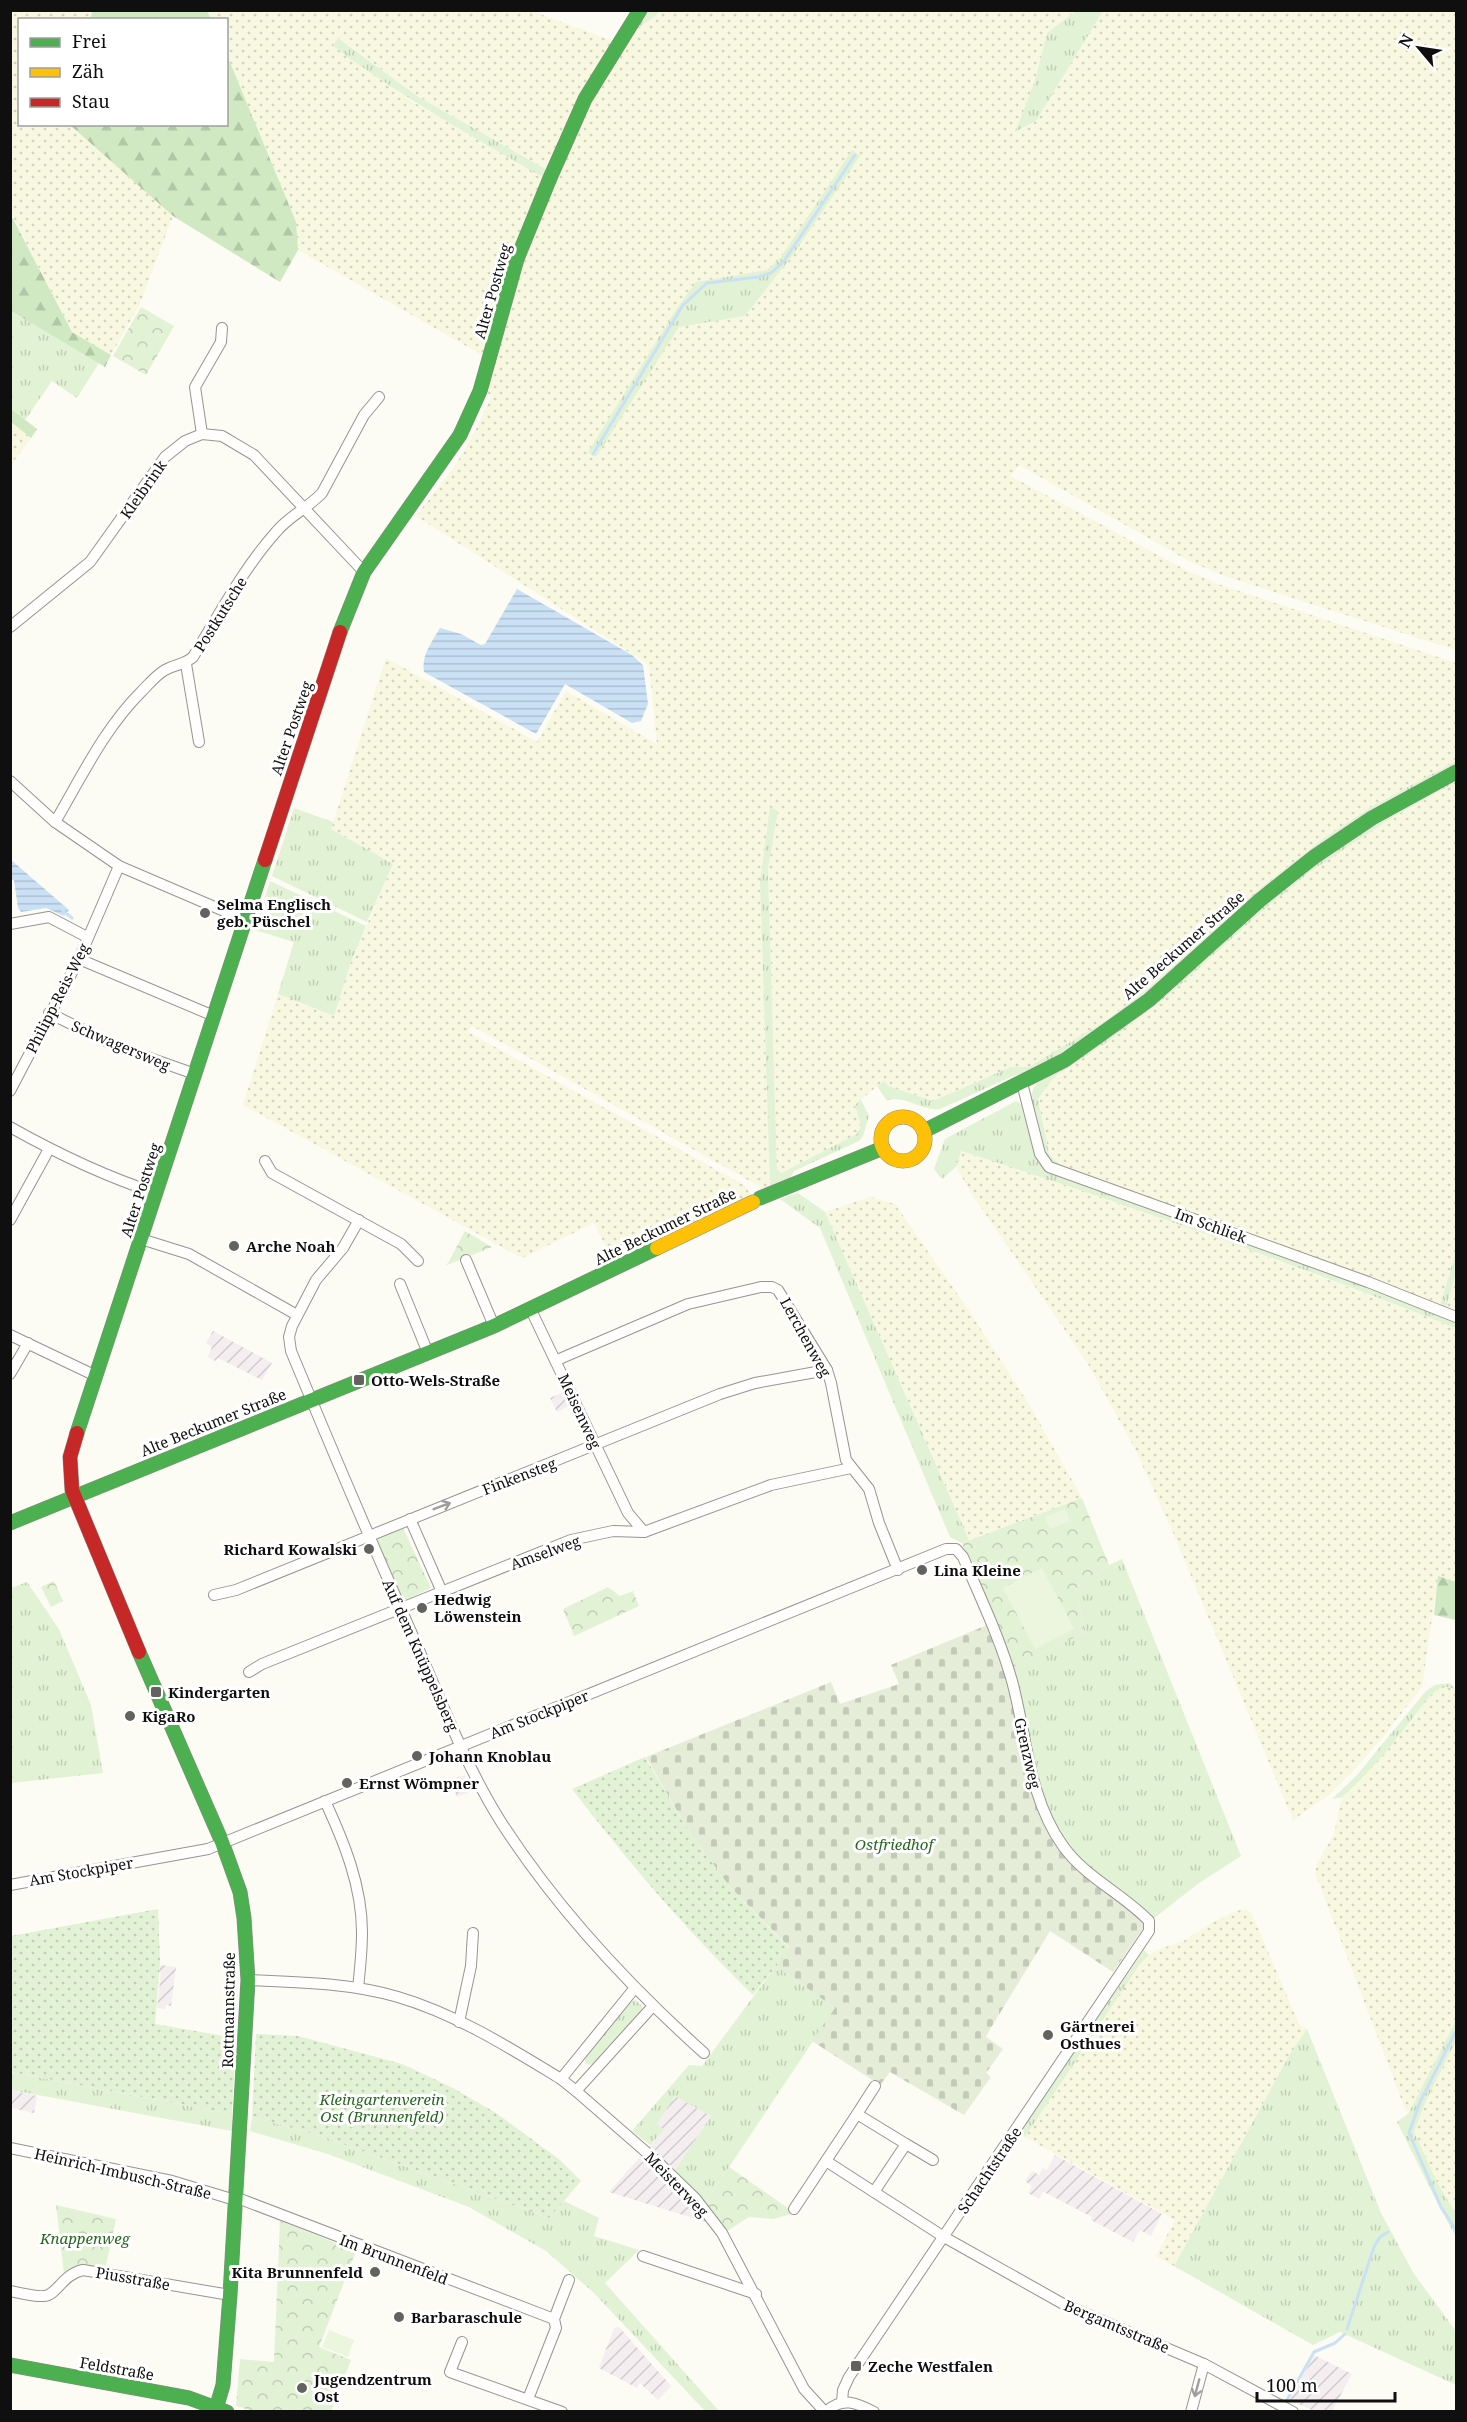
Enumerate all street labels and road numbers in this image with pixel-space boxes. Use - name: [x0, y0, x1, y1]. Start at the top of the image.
- street label: Alter Postweg: [469, 241, 515, 341]
- street label: Kleibrink: [115, 455, 171, 522]
- street label: Postkutsche: [189, 573, 251, 655]
- street label: Alter Postweg: [266, 678, 316, 778]
- street label: Alte Beckumer Straße: [1118, 886, 1248, 1004]
- street label: Philipp-Reis-Weg: [21, 940, 93, 1056]
- street label: Schwagersweg: [69, 1015, 173, 1075]
- street label: Alter Postweg: [115, 1140, 165, 1240]
- street label: Alte Beckumer Straße: [591, 1183, 739, 1269]
- street label: Im Schliek: [1172, 1203, 1250, 1247]
- street label: Lerchenweg: [776, 1294, 836, 1380]
- street label: Meisenweg: [554, 1370, 606, 1452]
- street label: Alte Beckumer Straße: [137, 1384, 289, 1460]
- street label: Finkensteg: [479, 1453, 559, 1499]
- street label: Amselweg: [507, 1530, 583, 1574]
- street label: Auf dem Knüppelsberg: [378, 1576, 464, 1734]
- street label: Am Stockpiper: [486, 1685, 592, 1743]
- street label: Grenzweg: [1010, 1716, 1046, 1790]
- street label: Am Stockpiper: [27, 1852, 135, 1890]
- street label: Rottmannstraße: [217, 1952, 239, 2068]
- street label: Schachtstraße: [953, 2123, 1025, 2217]
- street label: Heinrich-Imbusch-Straße: [33, 2143, 213, 2203]
- street label: Meisterweg: [641, 2147, 713, 2221]
- street label: Im Brunnenfeld: [337, 2229, 451, 2289]
- street label: Piusstraße: [94, 2262, 172, 2294]
- street label: Bergamtsstraße: [1061, 2295, 1173, 2357]
- street label: Feldstraße: [78, 2352, 156, 2384]

